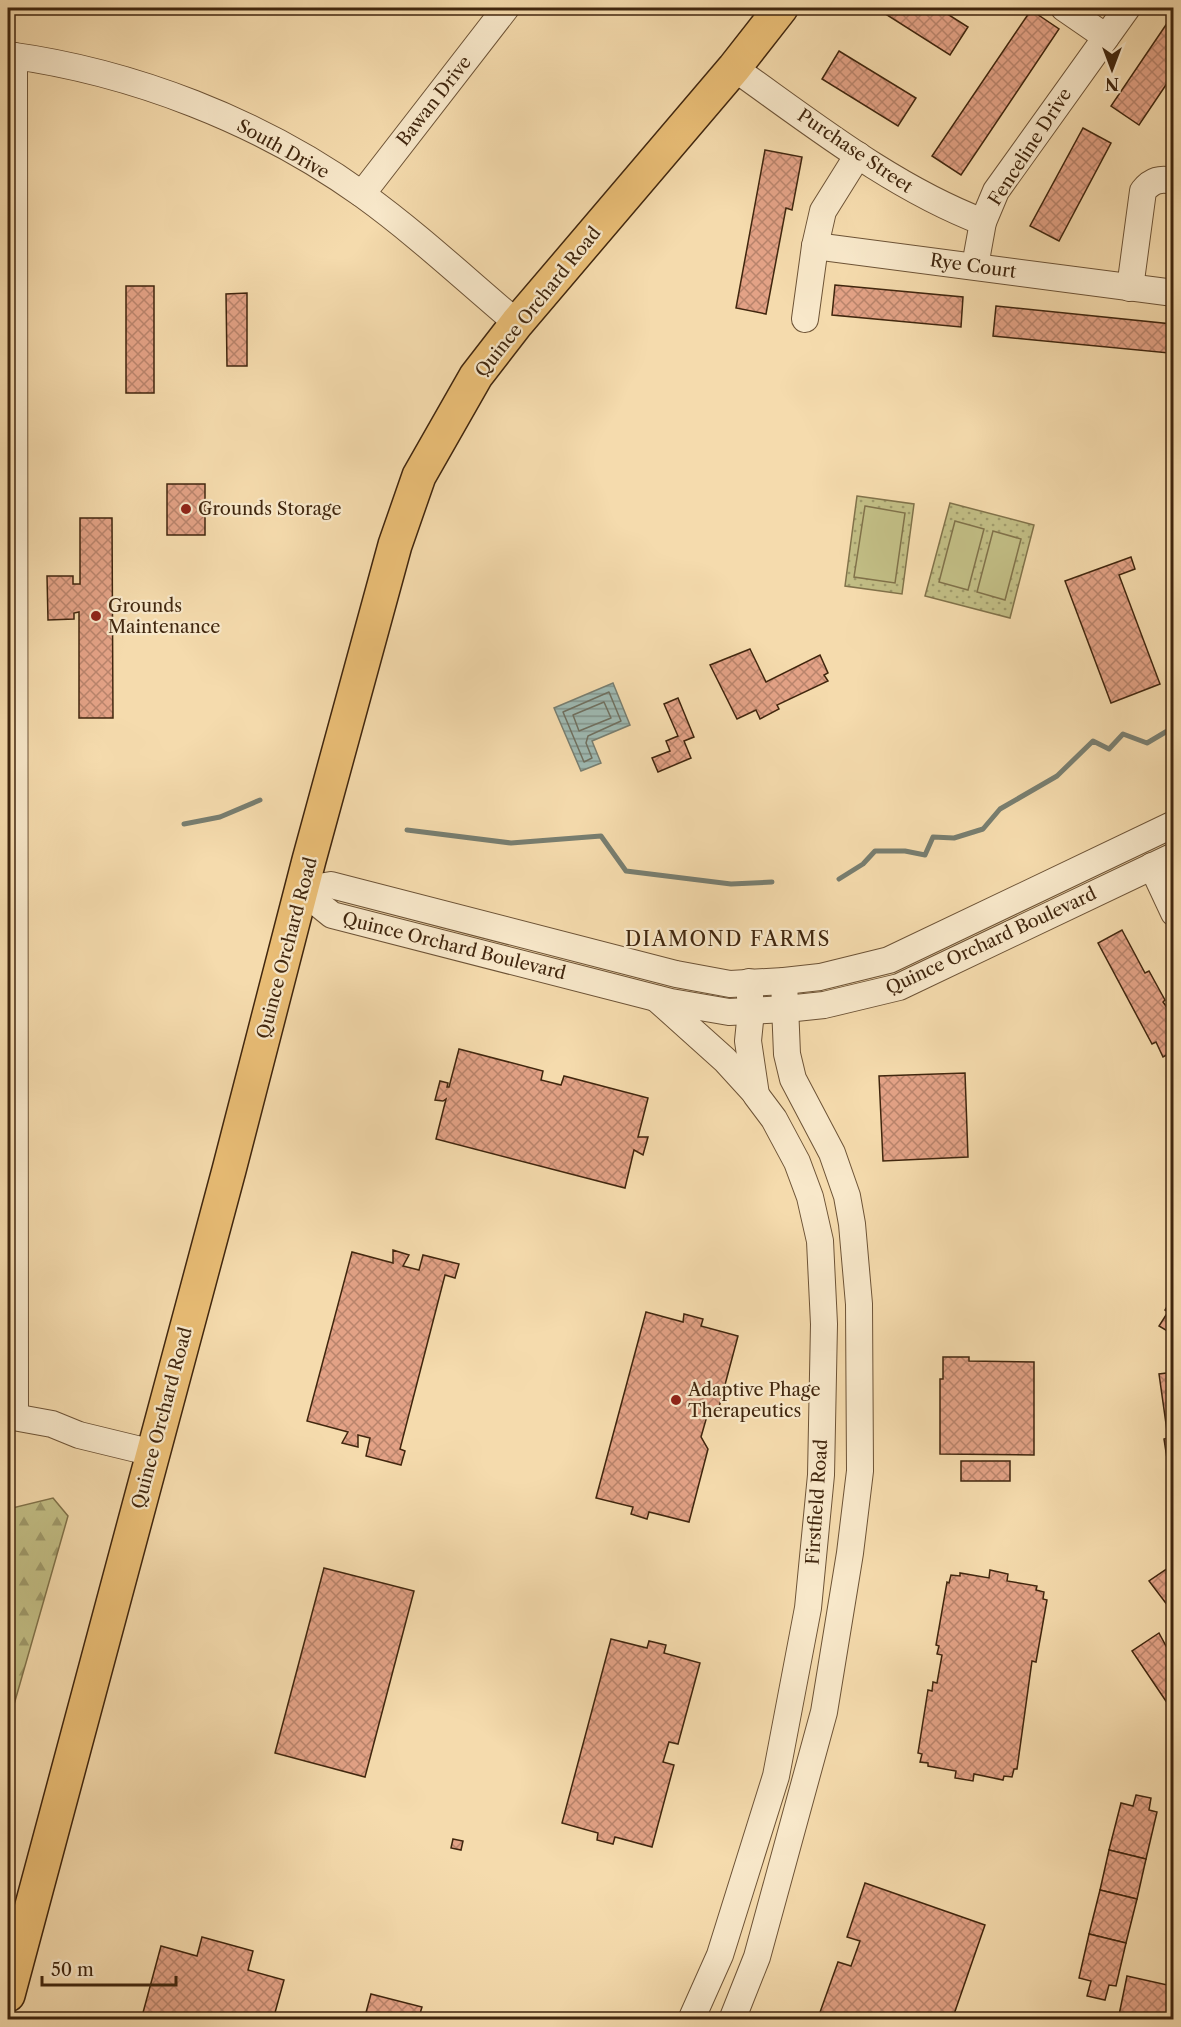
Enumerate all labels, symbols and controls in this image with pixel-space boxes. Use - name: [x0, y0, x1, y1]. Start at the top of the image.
- north arrow: [1082, 39, 1142, 99]
- street label: Bawan Drive: [392, 52, 476, 150]
- text: N: [1105, 74, 1119, 94]
- street label: Fenceline Drive: [984, 84, 1076, 210]
- street label: Purchase Street: [793, 104, 917, 198]
- street label: South Drive: [233, 115, 333, 183]
- street label: Quince Orchard Road: [471, 222, 605, 382]
- street label: Rye Court: [928, 249, 1018, 283]
- place label: Grounds Storage: [198, 498, 342, 520]
- marker: Grounds Storage: [179, 502, 193, 516]
- place label: Grounds Maintenance: [108, 595, 220, 638]
- marker: Grounds Maintenance: [89, 609, 103, 623]
- street label: Quince Orchard Road: [252, 855, 322, 1041]
- street label: Quince Orchard Boulevard: [882, 883, 1100, 999]
- street label: Quince Orchard Boulevard: [340, 908, 568, 984]
- district label: DIAMOND FARMS: [625, 927, 831, 951]
- street label: Quince Orchard Road: [127, 1325, 197, 1511]
- place label: Adaptive Phage Therapeutics: [687, 1379, 821, 1422]
- marker: Adaptive Phage Therapeutics: [669, 1393, 683, 1407]
- street label: Firstfield Road: [802, 1438, 832, 1566]
- scale bar: [42, 1949, 176, 1987]
- text: 50 m: [51, 1959, 94, 1981]

